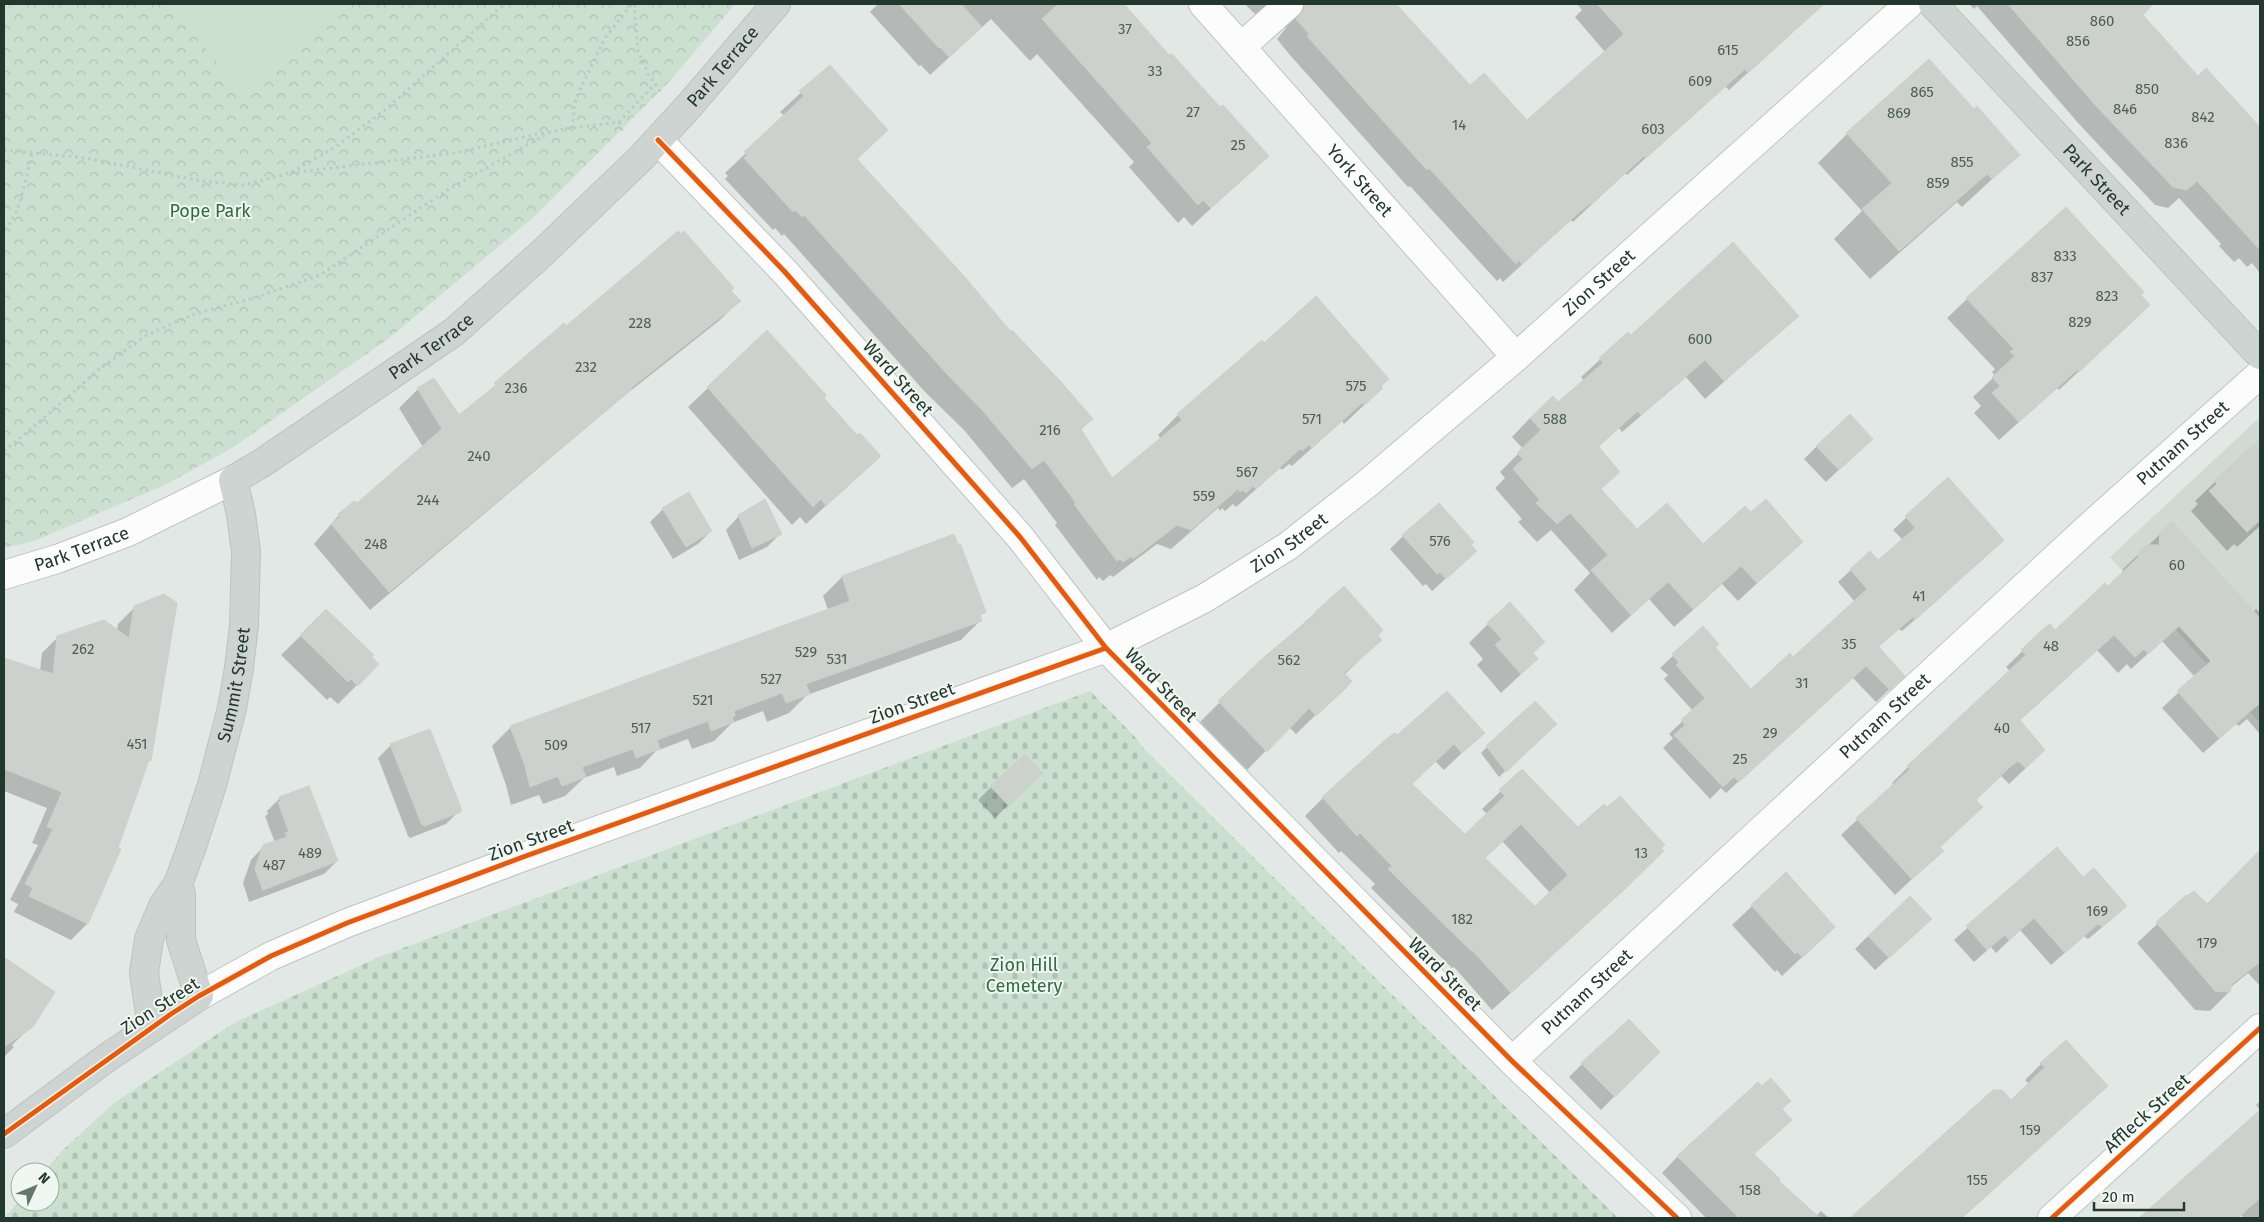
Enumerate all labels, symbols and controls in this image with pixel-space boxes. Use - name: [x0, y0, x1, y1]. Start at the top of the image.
- house number: 860: [2090, 12, 2114, 30]
- house number: 37: [1118, 20, 1132, 38]
- street label: Park Terrace: [682, 22, 763, 112]
- house number: 856: [2066, 32, 2090, 50]
- house number: 615: [1717, 41, 1739, 59]
- house number: 33: [1148, 62, 1162, 80]
- house number: 609: [1688, 72, 1712, 90]
- house number: 850: [2135, 80, 2159, 98]
- house number: 865: [1910, 83, 1934, 101]
- house number: 846: [2113, 100, 2137, 118]
- house number: 27: [1186, 103, 1200, 121]
- house number: 869: [1887, 104, 1911, 122]
- house number: 842: [2191, 108, 2215, 126]
- house number: 14: [1452, 116, 1466, 134]
- house number: 603: [1641, 120, 1665, 138]
- house number: 836: [2164, 134, 2188, 152]
- house number: 25: [1231, 136, 1245, 154]
- street label: York Street: [1322, 140, 1398, 222]
- street label: Park Street: [2058, 140, 2135, 220]
- house number: 855: [1950, 153, 1974, 171]
- house number: 859: [1926, 174, 1950, 192]
- park label: Pope Park: [169, 200, 251, 222]
- street label: Zion Street: [1558, 244, 1640, 321]
- house number: 833: [2053, 247, 2077, 265]
- house number: 837: [2031, 268, 2054, 286]
- house number: 823: [2096, 287, 2118, 305]
- street label: Park Terrace: [384, 309, 478, 384]
- house number: 829: [2068, 313, 2092, 331]
- house number: 228: [628, 314, 652, 332]
- house number: 600: [1688, 330, 1712, 348]
- street label: Ward Street: [858, 335, 938, 421]
- house number: 232: [575, 358, 597, 376]
- house number: 575: [1345, 377, 1367, 395]
- house number: 236: [505, 379, 527, 397]
- street label: Putnam Street: [2132, 396, 2234, 490]
- house number: 571: [1302, 410, 1322, 428]
- house number: 588: [1543, 410, 1567, 428]
- house number: 216: [1039, 421, 1061, 439]
- house number: 240: [467, 447, 491, 465]
- house number: 567: [1236, 463, 1258, 481]
- house number: 559: [1193, 487, 1215, 505]
- house number: 244: [417, 491, 440, 509]
- street label: Zion Street: [1247, 508, 1332, 578]
- street label: Park Terrace: [32, 522, 132, 576]
- house number: 576: [1429, 532, 1451, 550]
- house number: 248: [364, 535, 388, 553]
- house number: 60: [2169, 556, 2185, 574]
- house number: 41: [1912, 587, 1926, 605]
- street label: Summit Street: [213, 626, 255, 745]
- house number: 35: [1841, 635, 1857, 653]
- house number: 48: [2043, 637, 2059, 655]
- house number: 262: [72, 640, 94, 658]
- house number: 529: [795, 643, 817, 661]
- street label: Ward Street: [1120, 643, 1202, 727]
- house number: 531: [826, 650, 848, 668]
- house number: 562: [1278, 651, 1300, 669]
- street label: Putnam Street: [1835, 668, 1935, 764]
- house number: 527: [760, 670, 782, 688]
- house number: 31: [1795, 674, 1809, 692]
- street label: Zion Street: [866, 677, 958, 729]
- house number: 521: [693, 691, 713, 709]
- house number: 517: [631, 719, 651, 737]
- house number: 40: [1994, 719, 2010, 737]
- house number: 29: [1762, 724, 1778, 742]
- house number: 451: [126, 735, 148, 753]
- house number: 509: [544, 736, 568, 754]
- house number: 25: [1733, 750, 1747, 768]
- street label: Zion Street: [485, 814, 577, 866]
- house number: 489: [298, 844, 322, 862]
- house number: 13: [1634, 844, 1648, 862]
- house number: 487: [263, 856, 286, 874]
- house number: 169: [2086, 902, 2108, 920]
- house number: 182: [1451, 910, 1473, 928]
- street label: Ward Street: [1404, 933, 1487, 1016]
- house number: 179: [2197, 934, 2218, 952]
- street label: Putnam Street: [1537, 944, 1637, 1039]
- park label: Zion Hill Cemetery: [986, 954, 1062, 997]
- street label: Zion Street: [117, 972, 204, 1040]
- street label: Affleck Street: [2099, 1068, 2195, 1157]
- house number: 159: [2019, 1121, 2041, 1139]
- north arrow: [10, 1162, 60, 1212]
- text: N: [35, 1169, 53, 1188]
- house number: 155: [1966, 1171, 1988, 1189]
- scale bar: [2094, 1180, 2184, 1212]
- house number: 158: [1739, 1181, 1761, 1199]
- text: 20 m: [2102, 1188, 2135, 1206]

